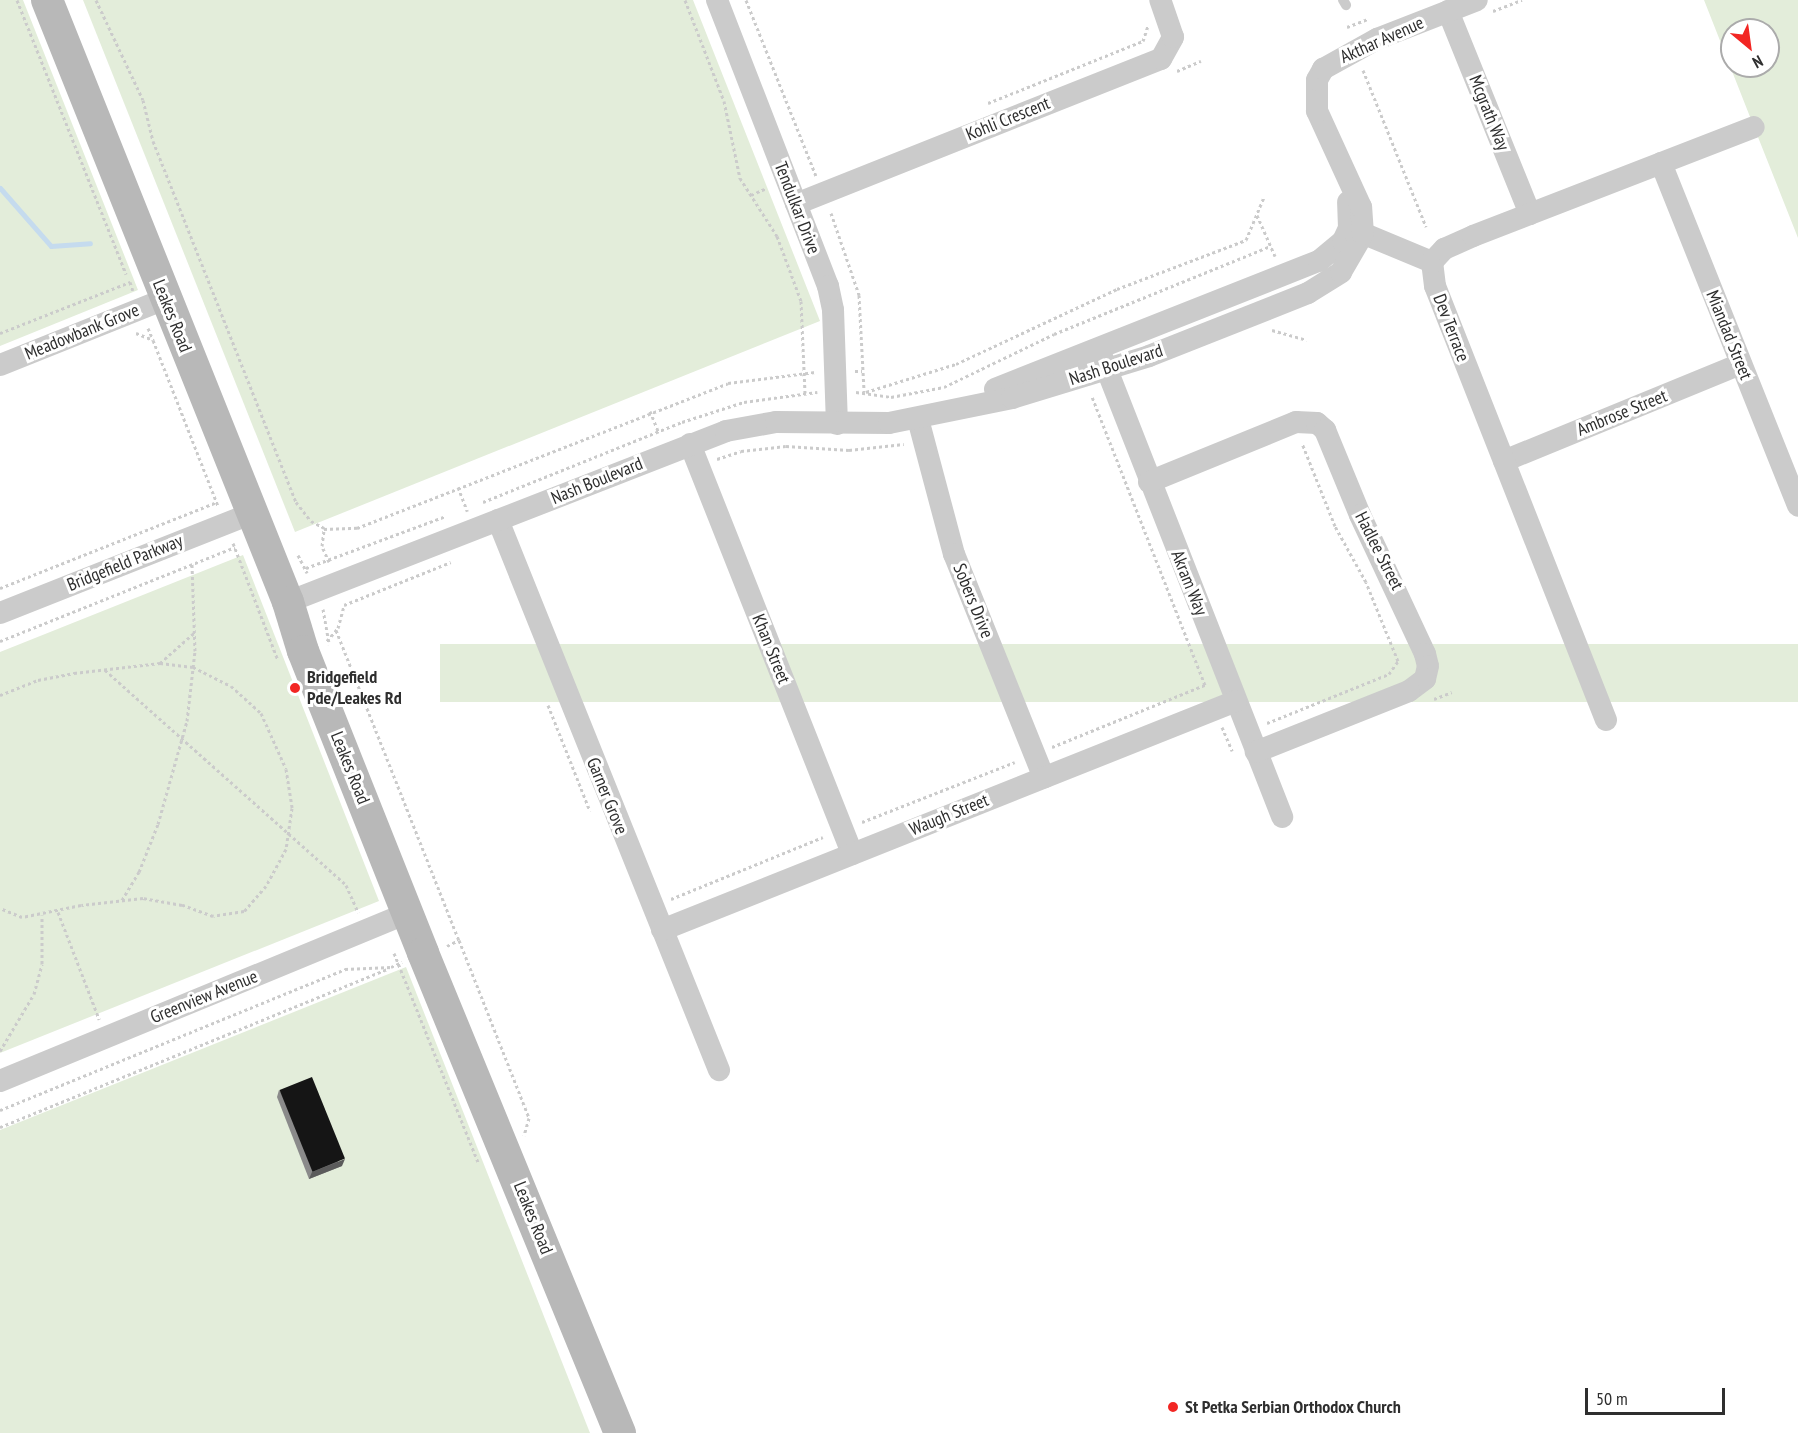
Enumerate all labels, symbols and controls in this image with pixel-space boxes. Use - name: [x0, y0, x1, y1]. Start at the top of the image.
- street label: Akthar Avenue: [1337, 12, 1427, 68]
- north arrow: [1720, 18, 1780, 78]
- text: N: [1749, 51, 1766, 73]
- street label: Mcgrath Way: [1464, 72, 1514, 154]
- street label: Kohli Crescent: [963, 92, 1053, 146]
- street label: Tendulkar Drive: [770, 159, 824, 257]
- street label: Leakes Road: [148, 277, 196, 355]
- street label: Miandad Street: [1701, 287, 1757, 383]
- street label: Dev Terrace: [1428, 291, 1474, 365]
- street label: Meadowbank Grove: [22, 299, 142, 365]
- street label: Nash Boulevard: [1067, 340, 1165, 390]
- street label: Ambrose Street: [1574, 385, 1670, 441]
- street label: Nash Boulevard: [548, 453, 646, 509]
- street label: Hadlee Street: [1350, 508, 1408, 594]
- street label: Bridgefield Parkway: [64, 530, 186, 596]
- street label: Akram Way: [1166, 547, 1212, 619]
- street label: Sobers Drive: [948, 561, 998, 641]
- street label: Khan Street: [747, 611, 795, 687]
- place label: Bridgefield Pde/Leakes Rd: [307, 667, 402, 710]
- marker: Bridgefield Pde/Leakes Rd: [288, 681, 302, 695]
- street label: Leakes Road: [326, 729, 374, 807]
- street label: Garner Grove: [582, 754, 632, 838]
- street label: Waugh Street: [906, 789, 992, 841]
- street label: Greenview Avenue: [147, 966, 261, 1028]
- street label: Leakes Road: [509, 1179, 557, 1257]
- scale bar: [1588, 1376, 1728, 1414]
- text: 50 m: [1596, 1387, 1628, 1410]
- place label: St Petka Serbian Orthodox Church: [1185, 1396, 1402, 1418]
- marker: St Petka Serbian Orthodox Church: [1166, 1400, 1180, 1414]

